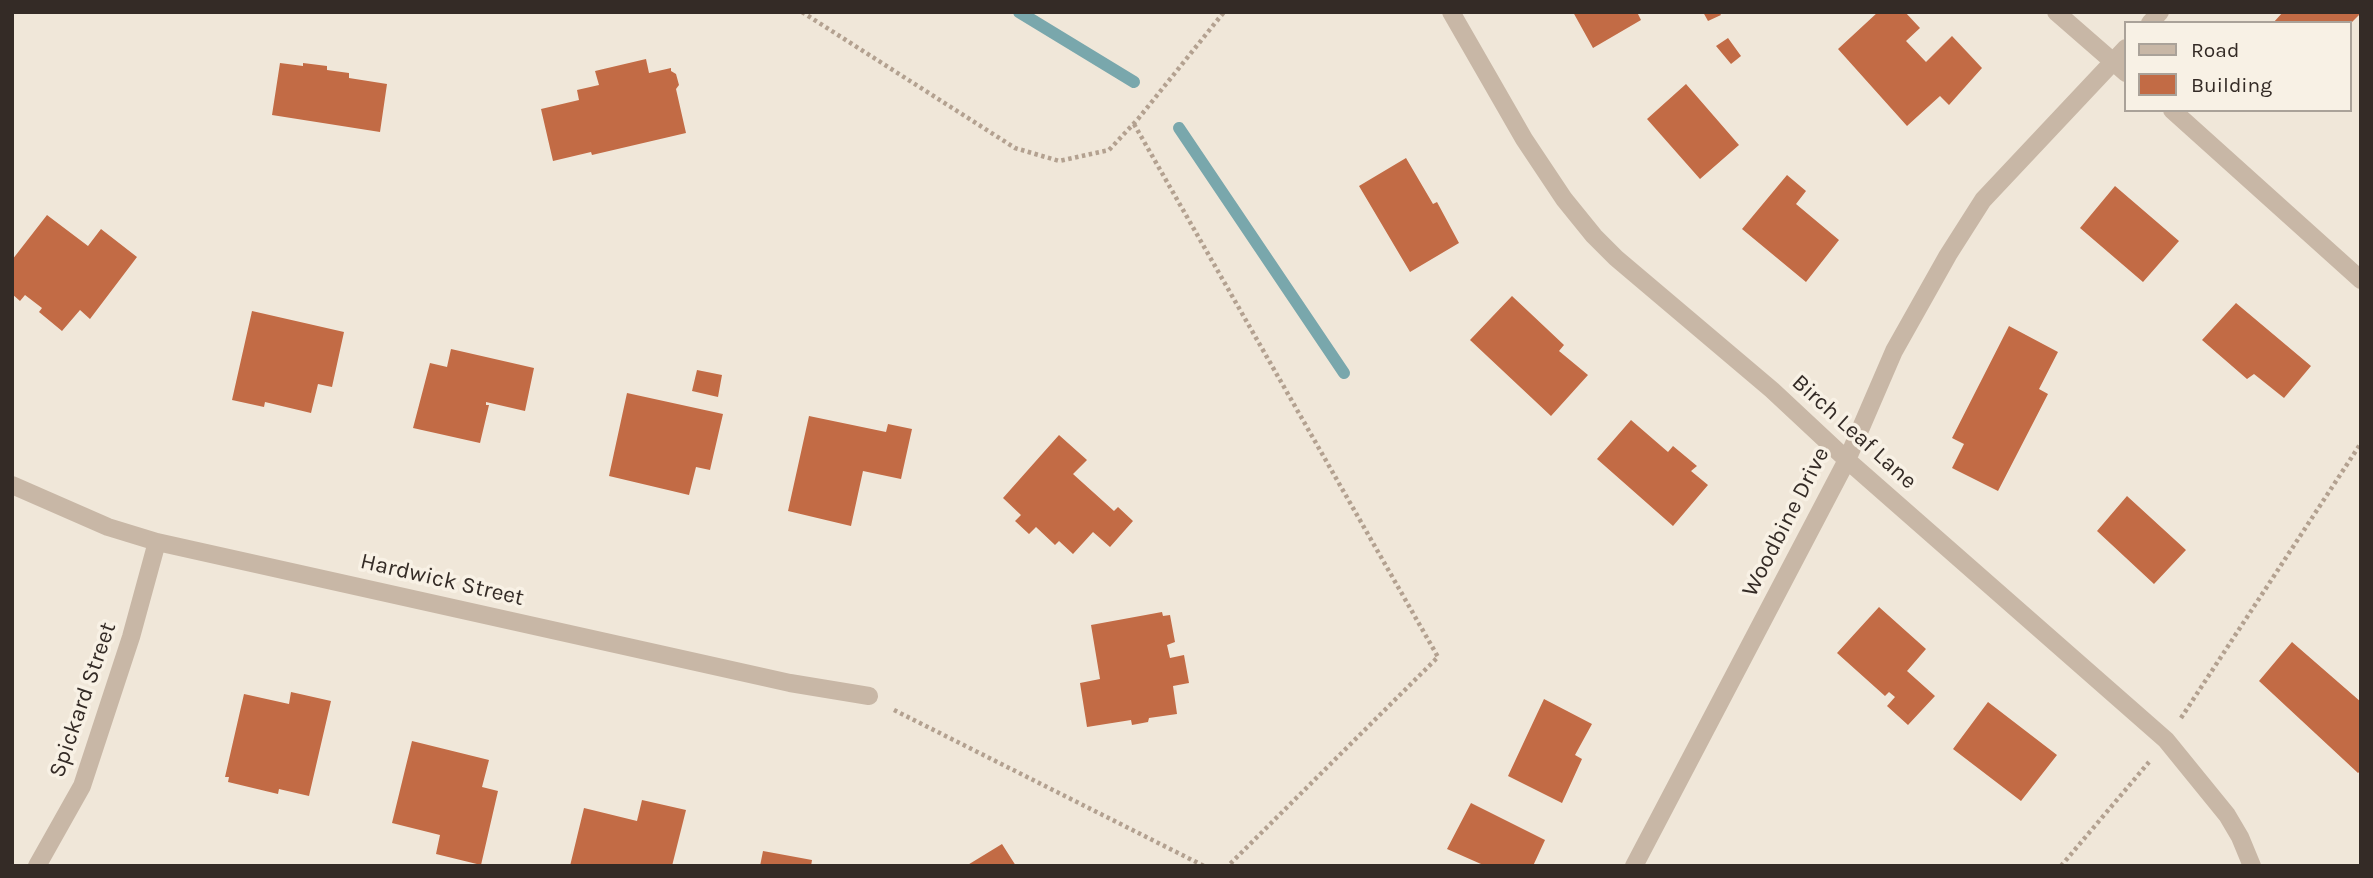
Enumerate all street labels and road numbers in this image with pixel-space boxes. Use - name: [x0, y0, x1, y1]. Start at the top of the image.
- street label: Birch Leaf Lane: [1786, 369, 1922, 495]
- street label: Woodbine Drive: [1736, 443, 1836, 601]
- street label: Hardwick Street: [358, 548, 526, 612]
- street label: Spickard Street: [44, 619, 122, 781]

